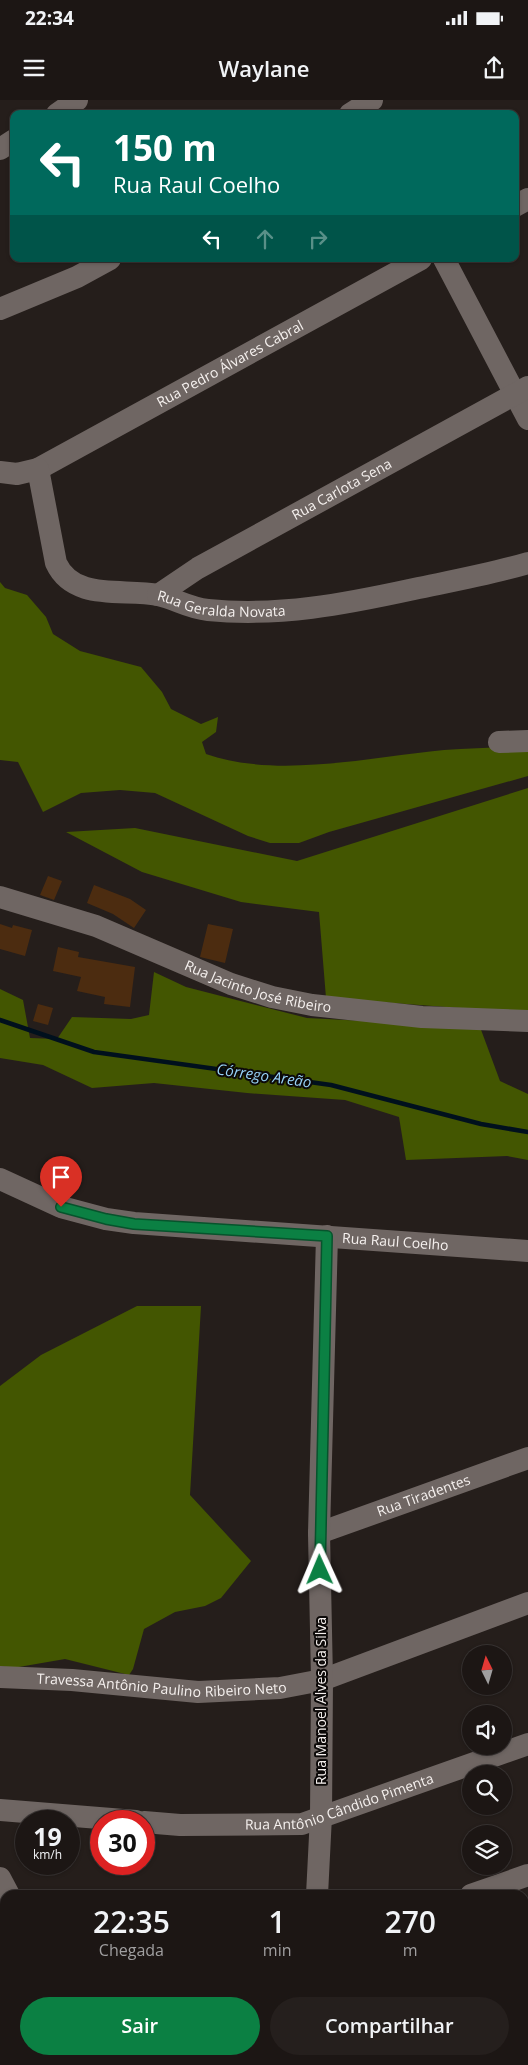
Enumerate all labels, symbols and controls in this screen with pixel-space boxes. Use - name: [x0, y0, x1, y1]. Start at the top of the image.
- text: 22:34: [25, 5, 74, 31]
- text: Waylane: [219, 53, 309, 83]
- icon: menu: [20, 54, 48, 82]
- icon: share: [480, 54, 508, 82]
- text: 150 m: [113, 124, 217, 171]
- icon: left: [30, 130, 95, 195]
- text: Rua Raul Coelho: [113, 169, 280, 199]
- icon: left: [198, 225, 226, 253]
- icon: ahead: [251, 225, 279, 253]
- icon: right: [304, 225, 332, 253]
- street label: Rua Pedro Álvares Cabral: [153, 315, 307, 411]
- street label: Rua Carlota Sena: [288, 454, 395, 524]
- street label: Rua Geralda Novata: [155, 585, 286, 621]
- street label: Rua Jacinto José Ribeiro: [182, 955, 332, 1016]
- water label: Córrego Areão: [215, 1058, 313, 1092]
- pin: [40, 1156, 82, 1207]
- icon: arrive: [47, 1163, 75, 1191]
- street label: Rua Raul Coelho: [342, 1228, 449, 1254]
- street label: Rua Tiradentes: [374, 1469, 473, 1521]
- position arrow: [293, 1543, 345, 1595]
- street label: Rua Manoel Alves da Silva: [311, 1617, 330, 1785]
- north arrow: [462, 1645, 512, 1695]
- map controls: [462, 1645, 512, 1875]
- street label: Travessa Antônio Paulino Ribeiro Neto: [36, 1669, 288, 1701]
- button: sound: [462, 1705, 512, 1755]
- button: search: [462, 1765, 512, 1815]
- street label: Rua Antônio Cândido Pimenta: [245, 1768, 436, 1833]
- speed limit sign: 30: [90, 1810, 155, 1875]
- text: 19: [33, 1819, 62, 1853]
- button: layers: [462, 1825, 512, 1875]
- text: km/h: [33, 1846, 62, 1863]
- text: 22:35: [93, 1901, 170, 1942]
- text: 1: [269, 1901, 286, 1942]
- text: 270: [385, 1901, 436, 1942]
- text: Chegada: [99, 1939, 164, 1961]
- text: min: [263, 1939, 292, 1961]
- text: m: [403, 1939, 418, 1961]
- button: Sair: [20, 1997, 260, 2055]
- button: Compartilhar: [270, 1997, 509, 2055]

